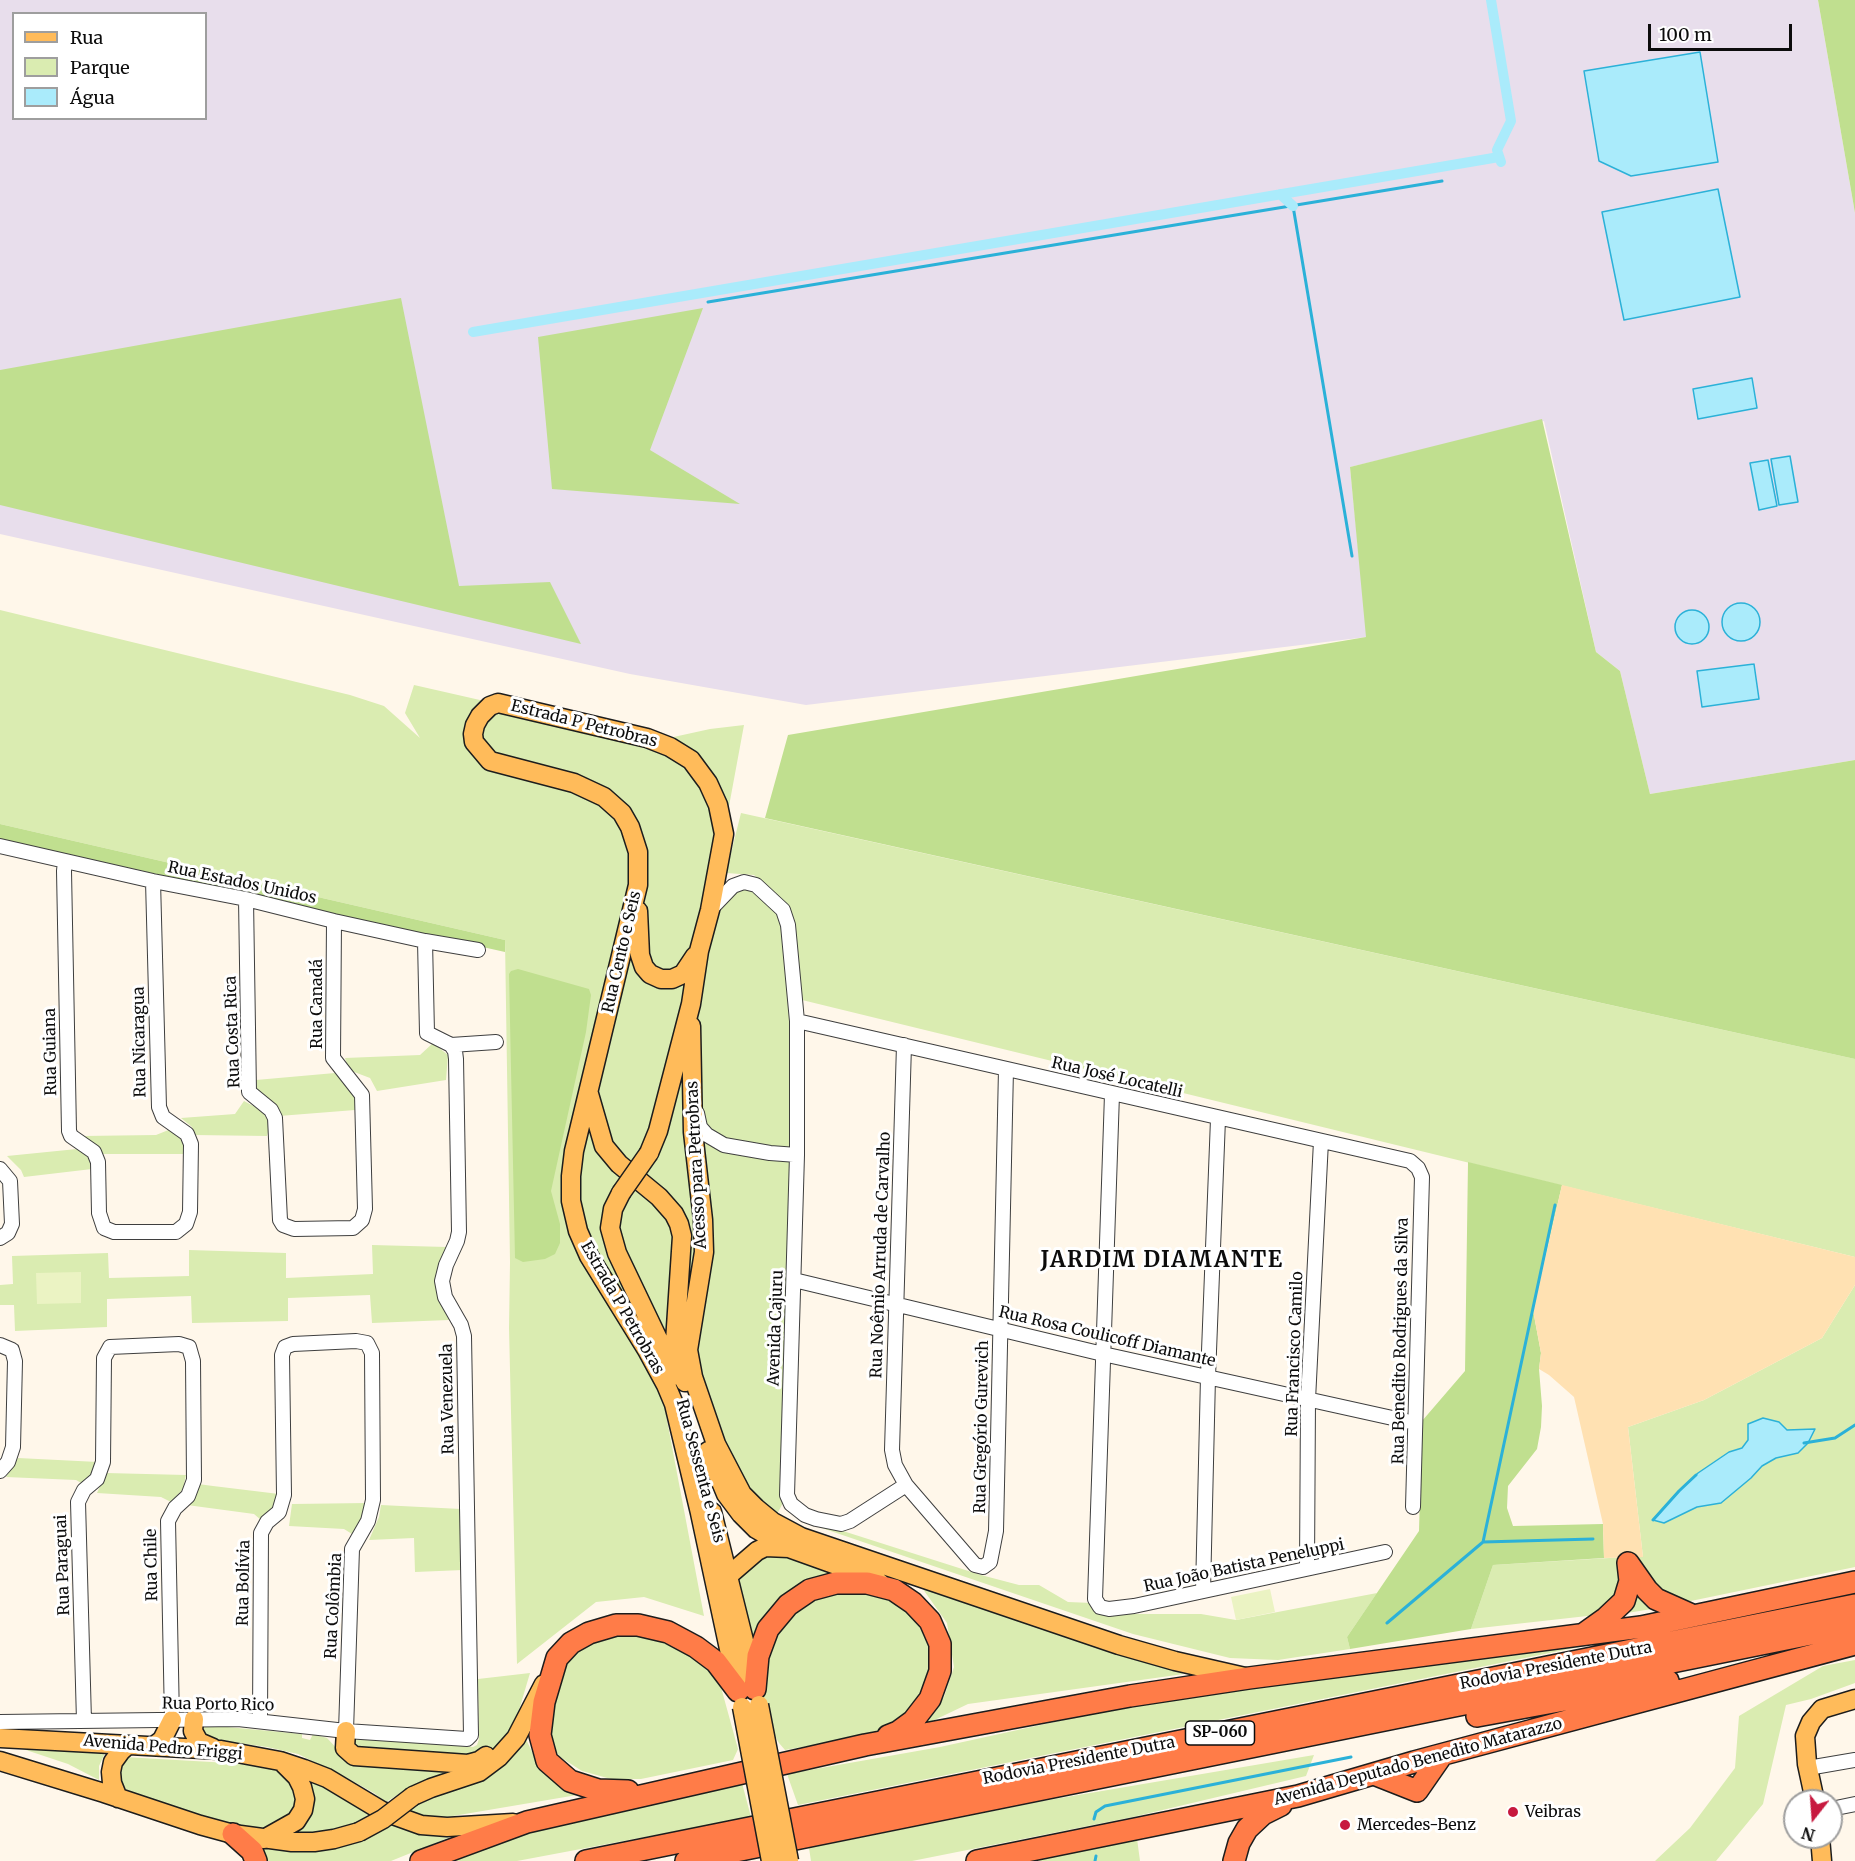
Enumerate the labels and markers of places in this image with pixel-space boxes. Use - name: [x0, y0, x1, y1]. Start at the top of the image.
- place label: Veibras: [1525, 1802, 1581, 1822]
- marker: Veibras: [1506, 1805, 1520, 1819]
- place label: Mercedes-Benz: [1357, 1815, 1476, 1835]
- marker: Mercedes-Benz: [1338, 1818, 1352, 1832]

